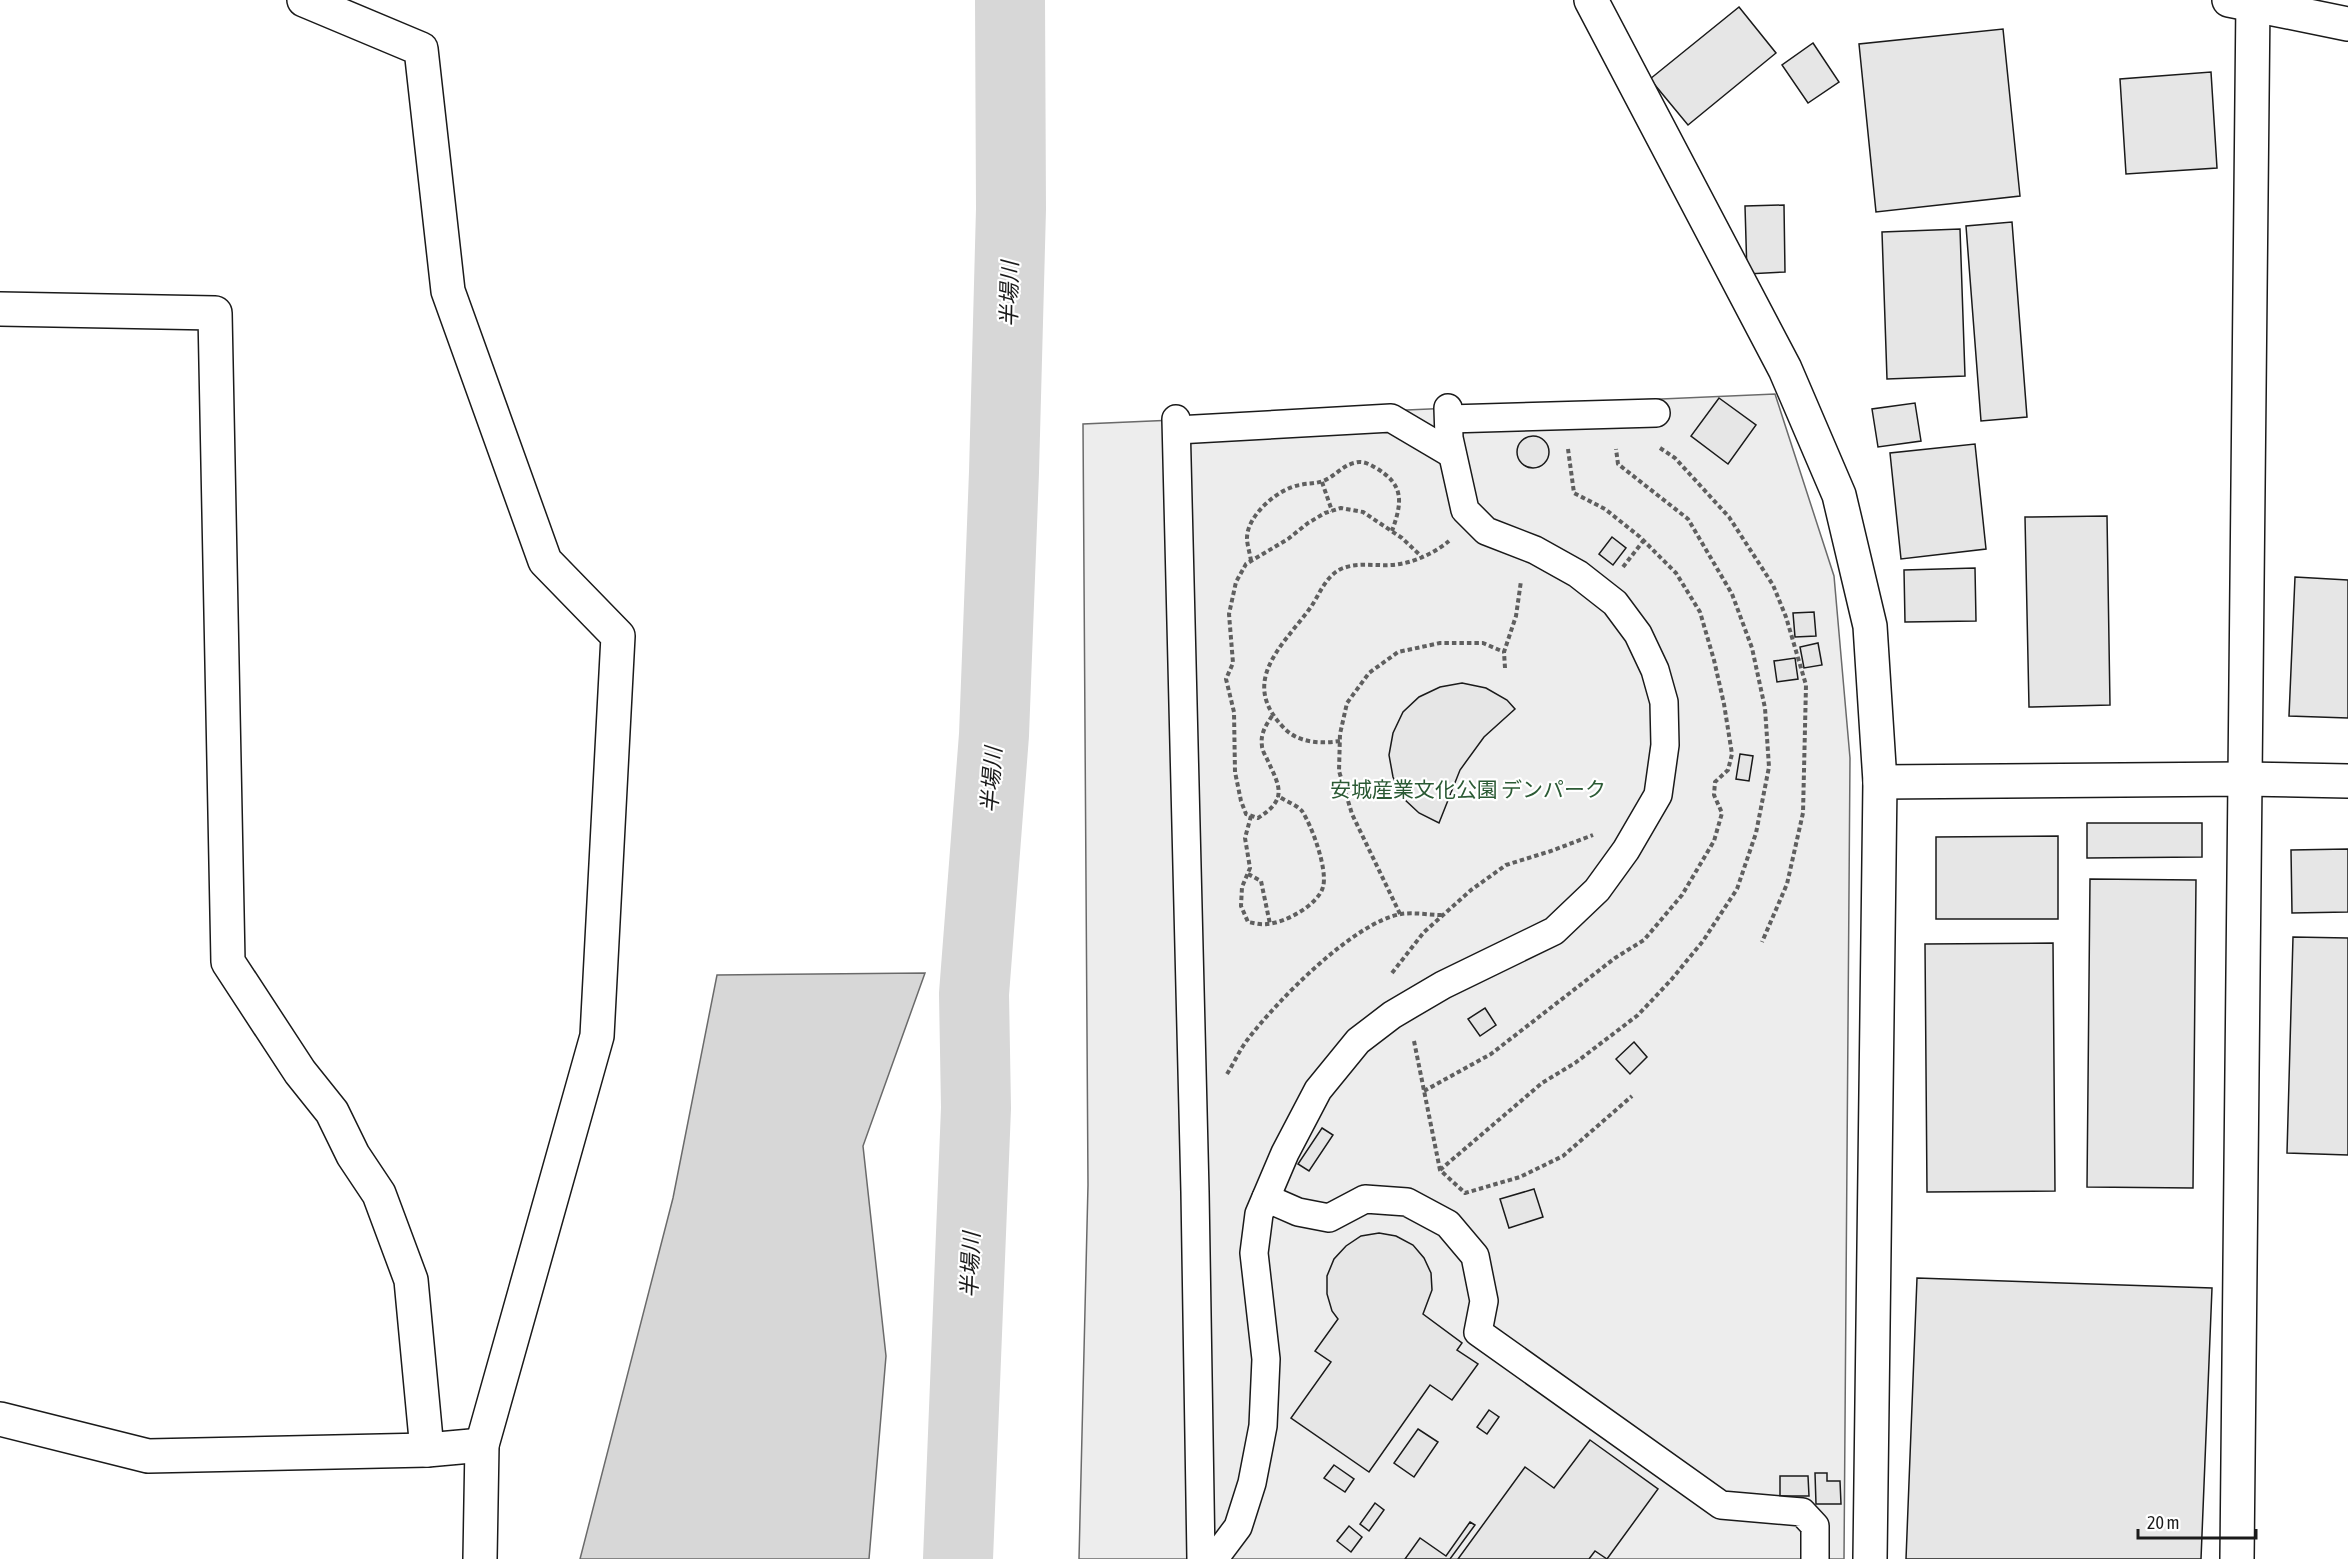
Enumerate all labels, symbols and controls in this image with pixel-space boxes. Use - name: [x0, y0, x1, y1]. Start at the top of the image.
- water label: 半場川: [995, 259, 1023, 327]
- water label: 半場川: [976, 744, 1006, 814]
- park label: 安城産業文化公園 デンパーク: [1330, 777, 1606, 801]
- water label: 半場川: [956, 1230, 984, 1298]
- scale bar: [2138, 1502, 2256, 1540]
- text: 20 m: [2147, 1512, 2179, 1533]

